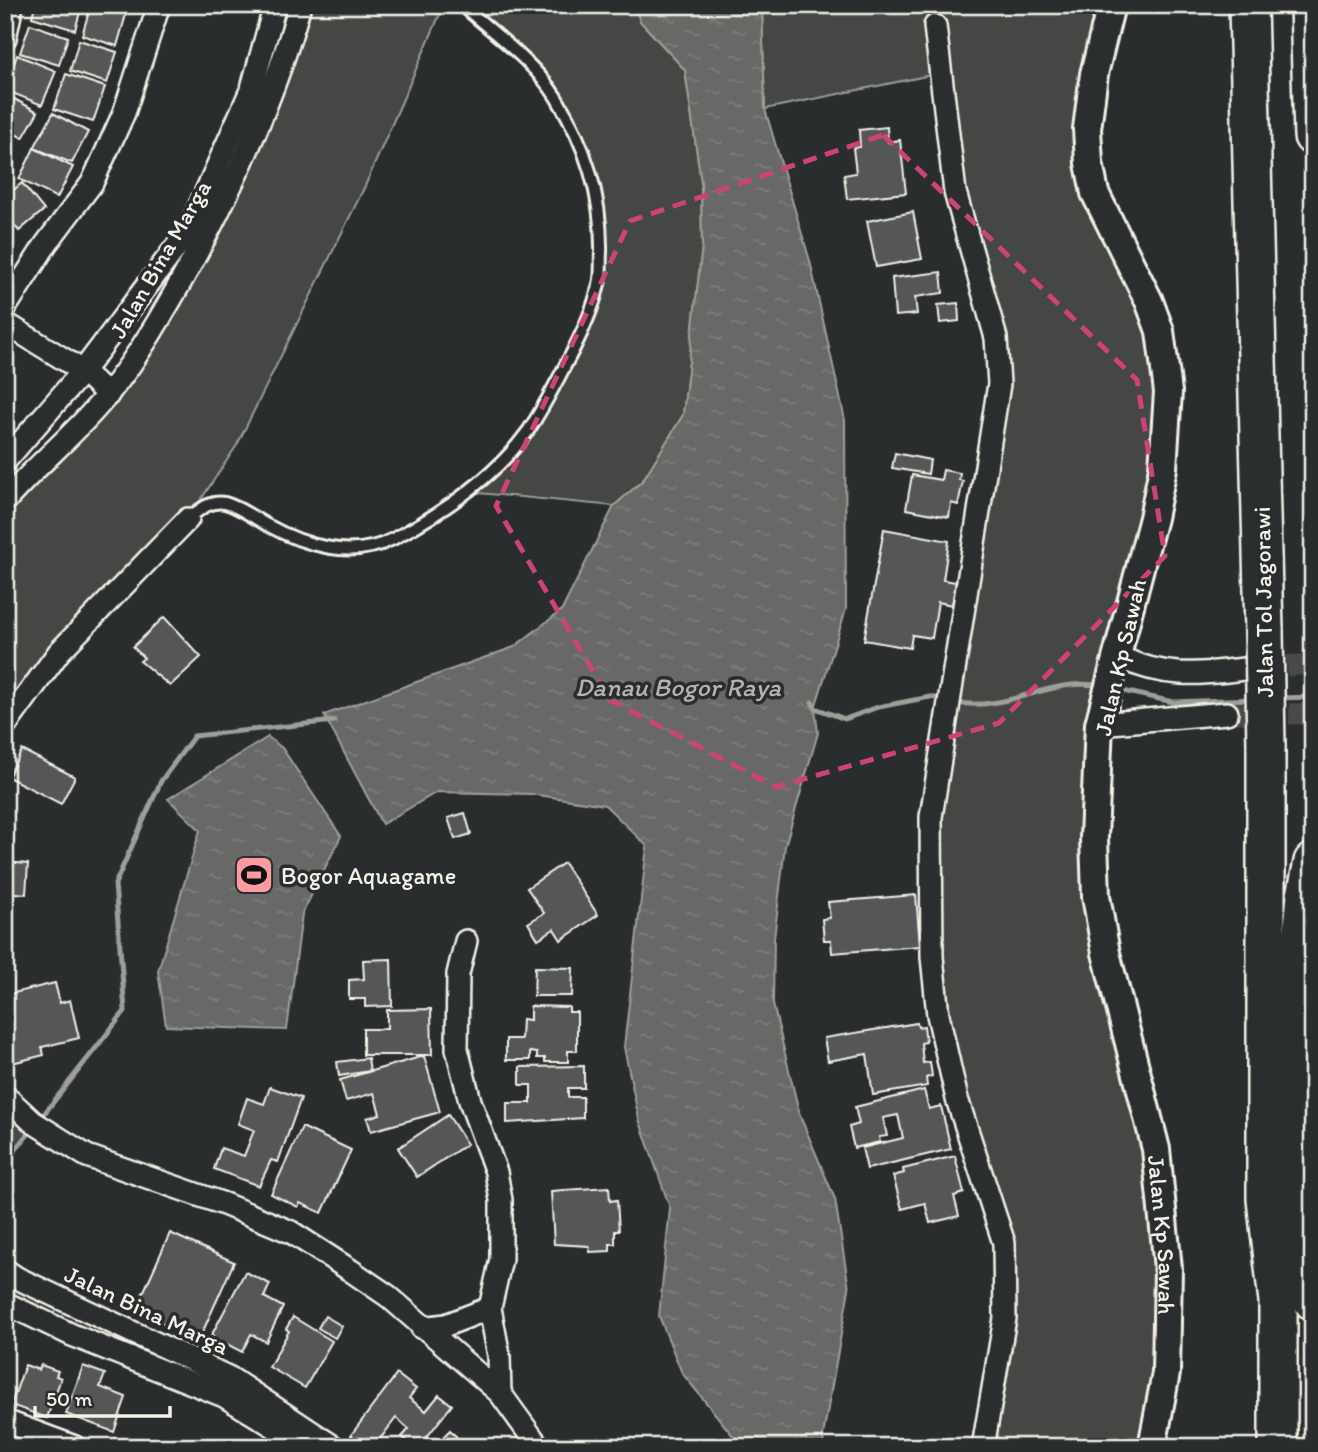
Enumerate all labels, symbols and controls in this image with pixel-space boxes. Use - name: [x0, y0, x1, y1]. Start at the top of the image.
- street label: Jalan Bina Marga: [103, 174, 217, 343]
- street label: Jalan Tol Jagorawi: [1247, 506, 1279, 698]
- street label: Jalan Kp Sawah: [1088, 576, 1152, 738]
- water label: Danau Bogor Raya: [575, 671, 781, 703]
- sports icon: Bogor Aquagame: [233, 854, 275, 896]
- place label: Bogor Aquagame: [281, 861, 456, 890]
- street label: Jalan Kp Sawah: [1142, 1154, 1183, 1315]
- street label: Jalan Bina Marga: [60, 1259, 234, 1361]
- scale bar: [35, 1375, 170, 1419]
- text: 50 m: [46, 1386, 93, 1411]

